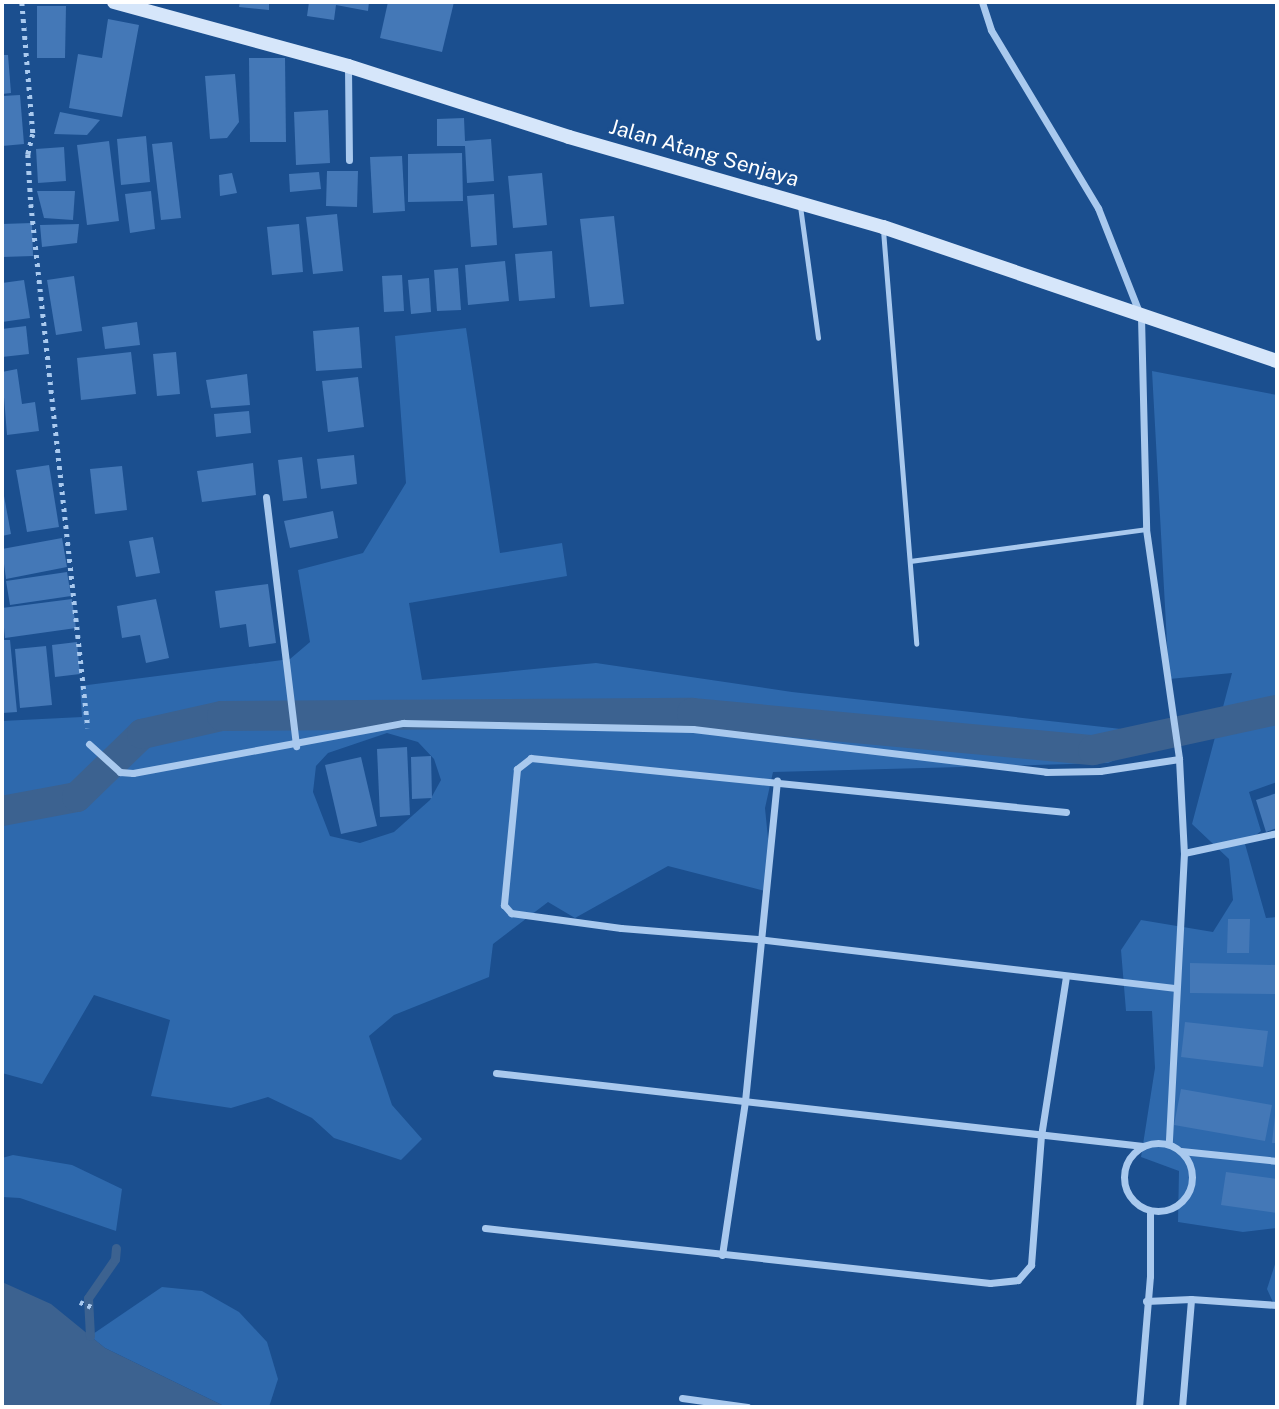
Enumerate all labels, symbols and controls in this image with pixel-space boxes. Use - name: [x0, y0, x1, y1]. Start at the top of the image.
- street label: Jalan Atang Senjaya: [606, 114, 802, 192]

